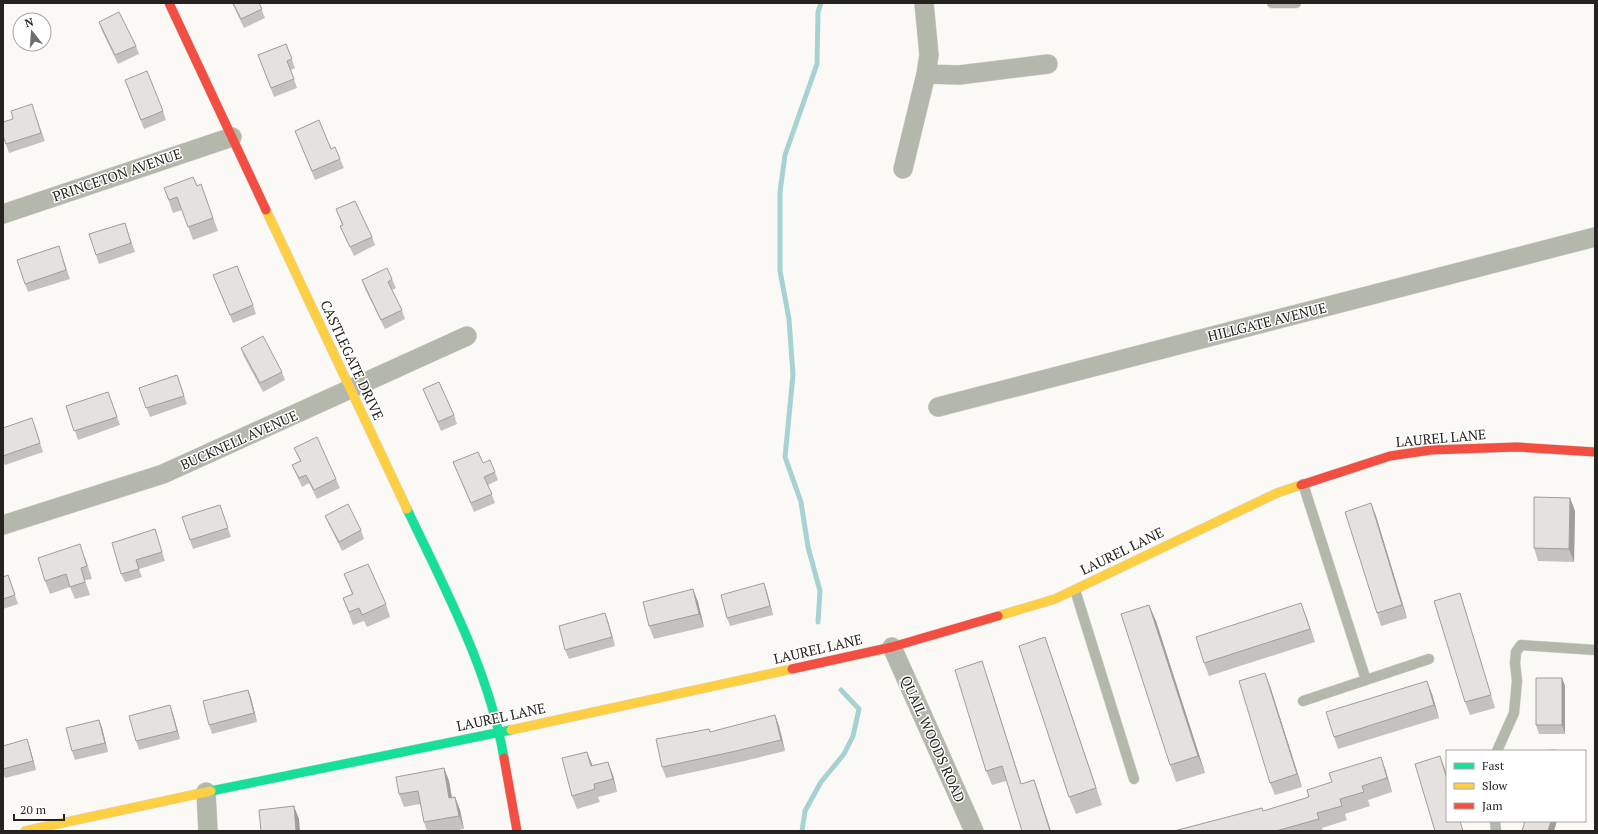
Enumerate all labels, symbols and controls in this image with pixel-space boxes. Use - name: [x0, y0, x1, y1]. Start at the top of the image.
- north arrow: [12, 12, 52, 52]
- text: N: [23, 14, 36, 30]
- street label: PRINCETON AVENUE: [50, 144, 184, 206]
- street label: CASTLEGATE DRIVE: [316, 297, 389, 423]
- street label: HILLGATE AVENUE: [1205, 298, 1328, 345]
- street label: BUCKNELL AVENUE: [177, 405, 301, 474]
- street label: LAUREL LANE: [1395, 424, 1487, 451]
- street label: LAUREL LANE: [1077, 522, 1167, 579]
- street label: LAUREL LANE: [772, 629, 864, 668]
- street label: QUAIL WOODS ROAD: [897, 672, 970, 805]
- street label: LAUREL LANE: [455, 698, 547, 735]
- legend: [1446, 750, 1586, 822]
- text: Fast: [1482, 758, 1505, 773]
- text: Slow: [1482, 778, 1508, 793]
- scale bar: [14, 796, 64, 822]
- text: Jam: [1482, 798, 1503, 813]
- text: 20 m: [20, 802, 47, 817]

